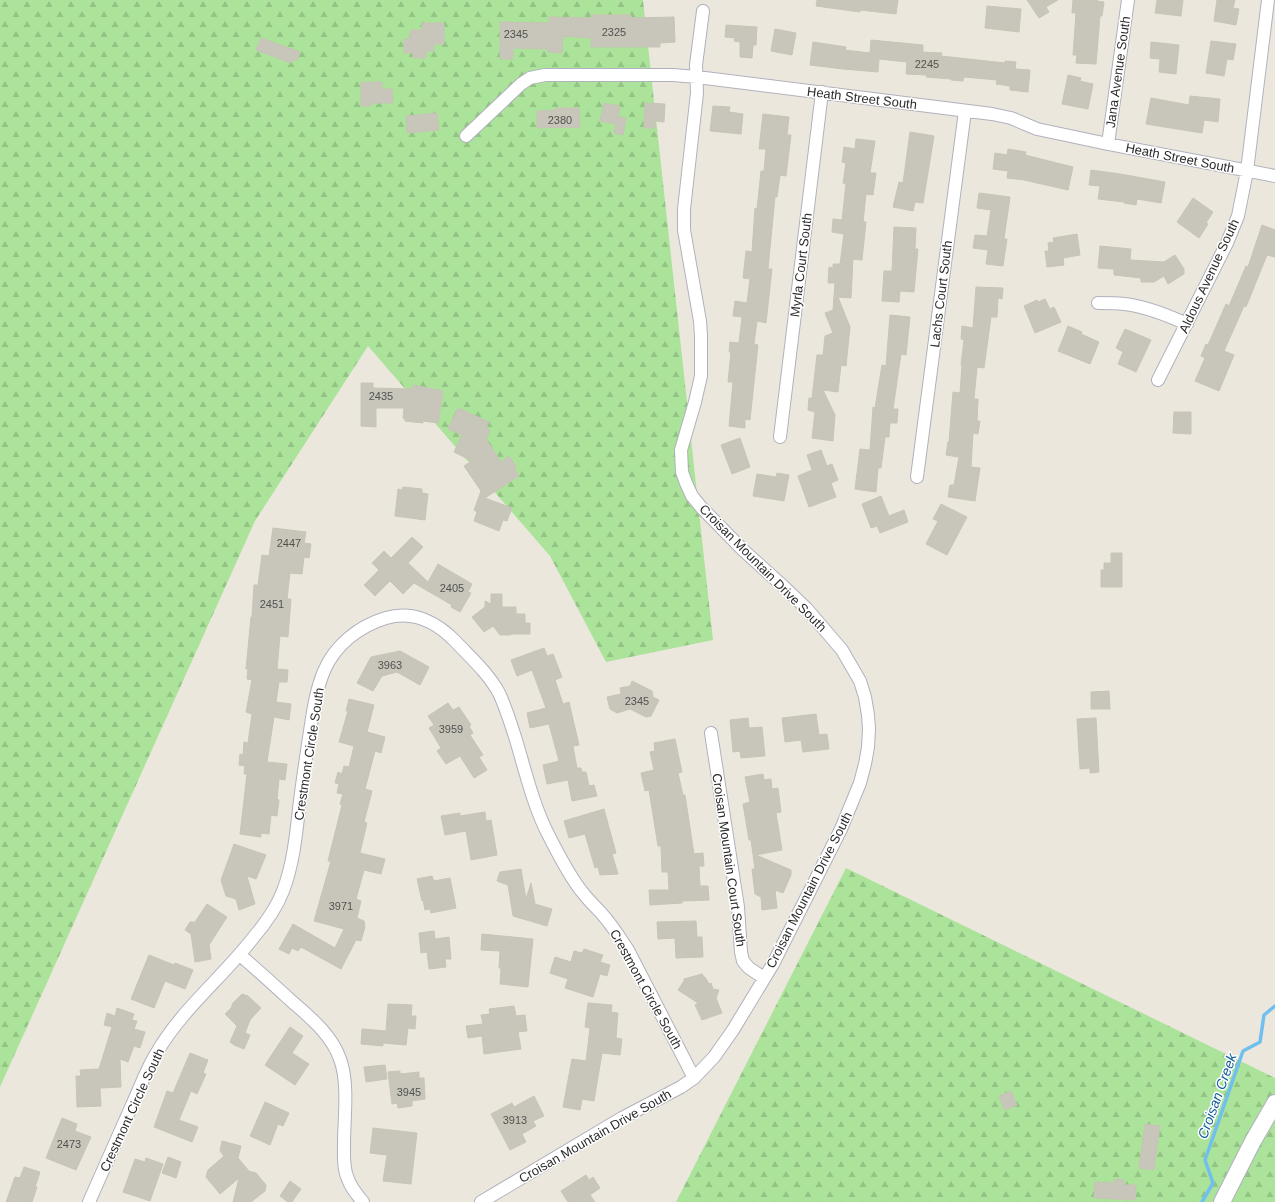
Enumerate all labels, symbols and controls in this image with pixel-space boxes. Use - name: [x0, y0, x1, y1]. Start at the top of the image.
- street label: Jana Avenue South: [1103, 15, 1133, 129]
- house number: 2325: [602, 26, 626, 38]
- house number: 2345: [504, 28, 528, 40]
- house number: 2245: [915, 58, 939, 70]
- street label: Heath Street South: [806, 84, 918, 112]
- house number: 2380: [548, 114, 572, 126]
- street label: Heath Street South: [1124, 140, 1236, 176]
- street label: Myrla Court South: [787, 212, 815, 318]
- street label: Aldous Avenue South: [1176, 217, 1242, 335]
- street label: Lachs Court South: [927, 240, 955, 348]
- house number: 2435: [369, 390, 393, 402]
- street label: Croisan Mountain Drive South: [696, 501, 830, 635]
- house number: 2447: [277, 537, 301, 549]
- house number: 2405: [440, 582, 464, 594]
- house number: 2451: [260, 598, 284, 610]
- house number: 3963: [378, 659, 402, 671]
- street label: Crestmont Circle South: [291, 686, 327, 822]
- house number: 2345: [625, 695, 649, 707]
- house number: 3959: [439, 723, 463, 735]
- street label: Croisan Mountain Court South: [709, 772, 749, 948]
- street label: Croisan Mountain Drive South: [763, 809, 855, 971]
- house number: 3971: [329, 900, 353, 912]
- street label: Crestmont Circle South: [607, 927, 685, 1051]
- street label: Crestmont Circle South: [97, 1046, 167, 1174]
- water label: Croisan Creek: [1194, 1050, 1240, 1141]
- house number: 3945: [397, 1086, 421, 1098]
- street label: Croisan Mountain Drive South: [516, 1086, 674, 1186]
- house number: 3913: [503, 1114, 527, 1126]
- house number: 2473: [57, 1138, 81, 1150]

